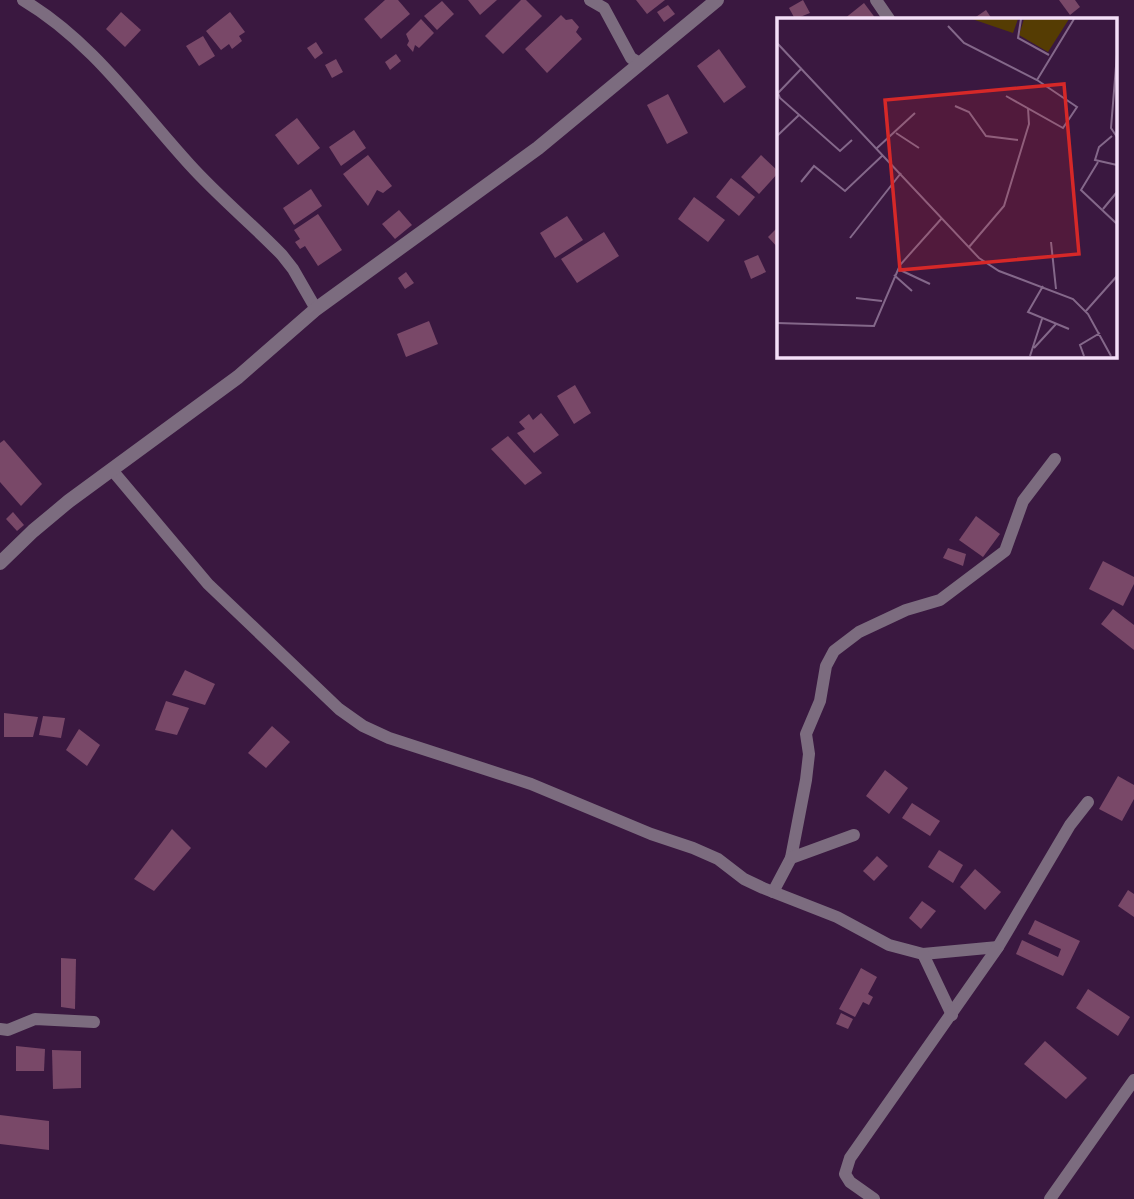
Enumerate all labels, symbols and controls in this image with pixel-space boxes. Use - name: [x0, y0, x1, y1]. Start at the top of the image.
- inset map: [777, 18, 1116, 357]

